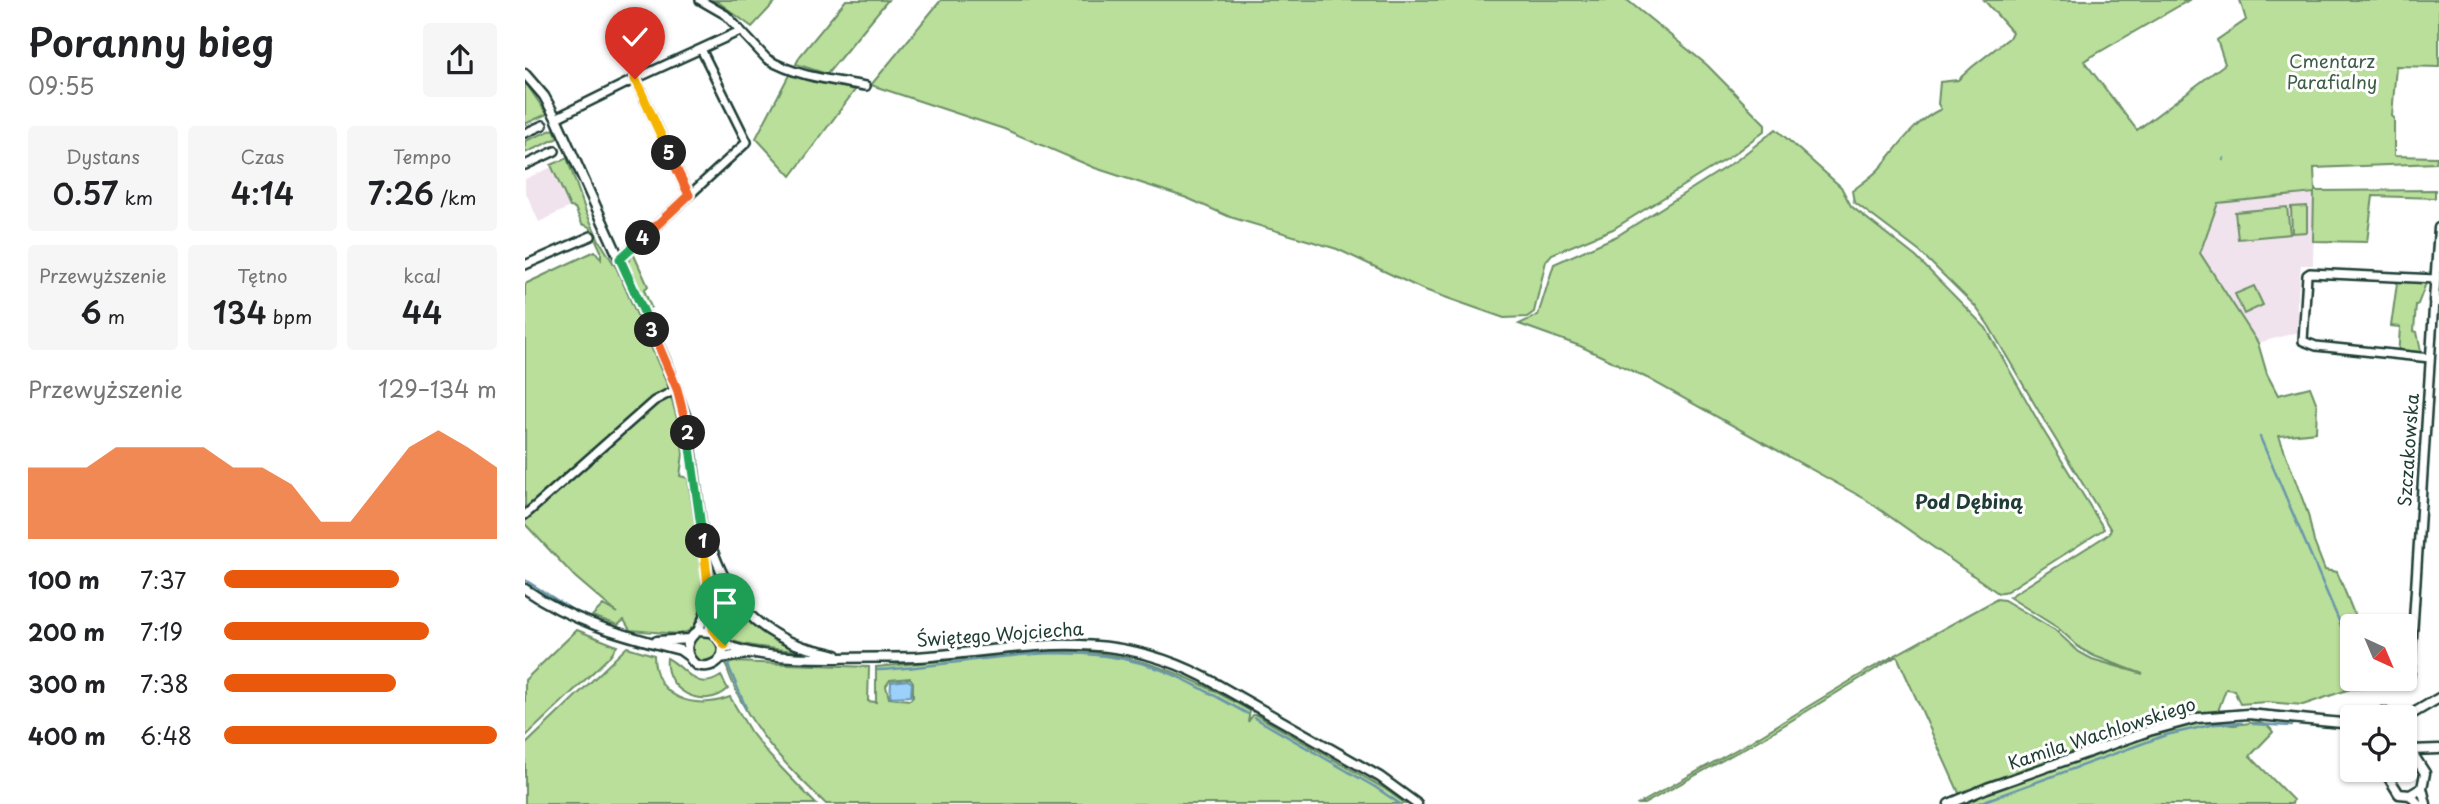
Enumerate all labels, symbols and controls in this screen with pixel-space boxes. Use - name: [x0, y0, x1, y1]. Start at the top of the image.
- pin: [605, 7, 665, 79]
- text: Poranny bieg: [28, 13, 274, 70]
- icon: check: [616, 18, 654, 56]
- button: share: [423, 23, 497, 97]
- park label: Cmentarz Parafialny: [2287, 47, 2377, 95]
- text: 09:55: [28, 68, 94, 103]
- pin: 5: [652, 136, 687, 170]
- text: 5: [662, 138, 675, 166]
- text: Dystans: [66, 142, 140, 170]
- text: Czas: [240, 142, 285, 170]
- text: Tempo: [393, 142, 451, 170]
- text: 0.57: [53, 170, 118, 215]
- text: 4:14: [231, 170, 294, 215]
- text: 7:26: [368, 170, 434, 215]
- text: km: [118, 183, 153, 211]
- text: /km: [434, 183, 477, 211]
- pin: 4: [625, 220, 661, 256]
- text: 4: [636, 223, 649, 251]
- text: Przewyższenie: [39, 261, 167, 289]
- text: Tętno: [237, 261, 288, 289]
- text: kcal: [403, 261, 441, 289]
- text: 6: [81, 289, 102, 334]
- text: 134: [213, 289, 267, 334]
- text: 44: [402, 289, 442, 334]
- text: m: [102, 302, 125, 330]
- text: bpm: [267, 302, 312, 330]
- pin: 3: [635, 312, 669, 348]
- text: 3: [645, 315, 658, 343]
- text: Przewyższenie: [28, 371, 183, 406]
- text: 129–134 m: [378, 371, 497, 406]
- street label: Szczakowska: [2390, 392, 2425, 507]
- pin: 2: [671, 416, 705, 450]
- text: 2: [681, 418, 694, 446]
- district label: Pod Dębiną: [1915, 487, 2023, 515]
- pin: 1: [685, 524, 721, 558]
- text: 1: [698, 526, 707, 554]
- text: 100 m: [28, 562, 100, 597]
- text: 7:37: [140, 562, 186, 597]
- pin: [695, 573, 755, 645]
- icon: arrive: [706, 584, 744, 622]
- text: 200 m: [28, 614, 105, 649]
- text: 7:19: [140, 614, 183, 649]
- street label: Świętego Wojciecha: [915, 614, 1085, 653]
- north arrow: [2340, 614, 2417, 691]
- map controls: [2340, 614, 2417, 782]
- text: 300 m: [28, 666, 106, 701]
- text: 7:38: [140, 666, 189, 701]
- street label: Kamila Wachlowskiego: [2004, 689, 2199, 776]
- button: locate: [2340, 705, 2417, 782]
- text: 400 m: [28, 718, 106, 753]
- text: 6:48: [140, 718, 192, 753]

